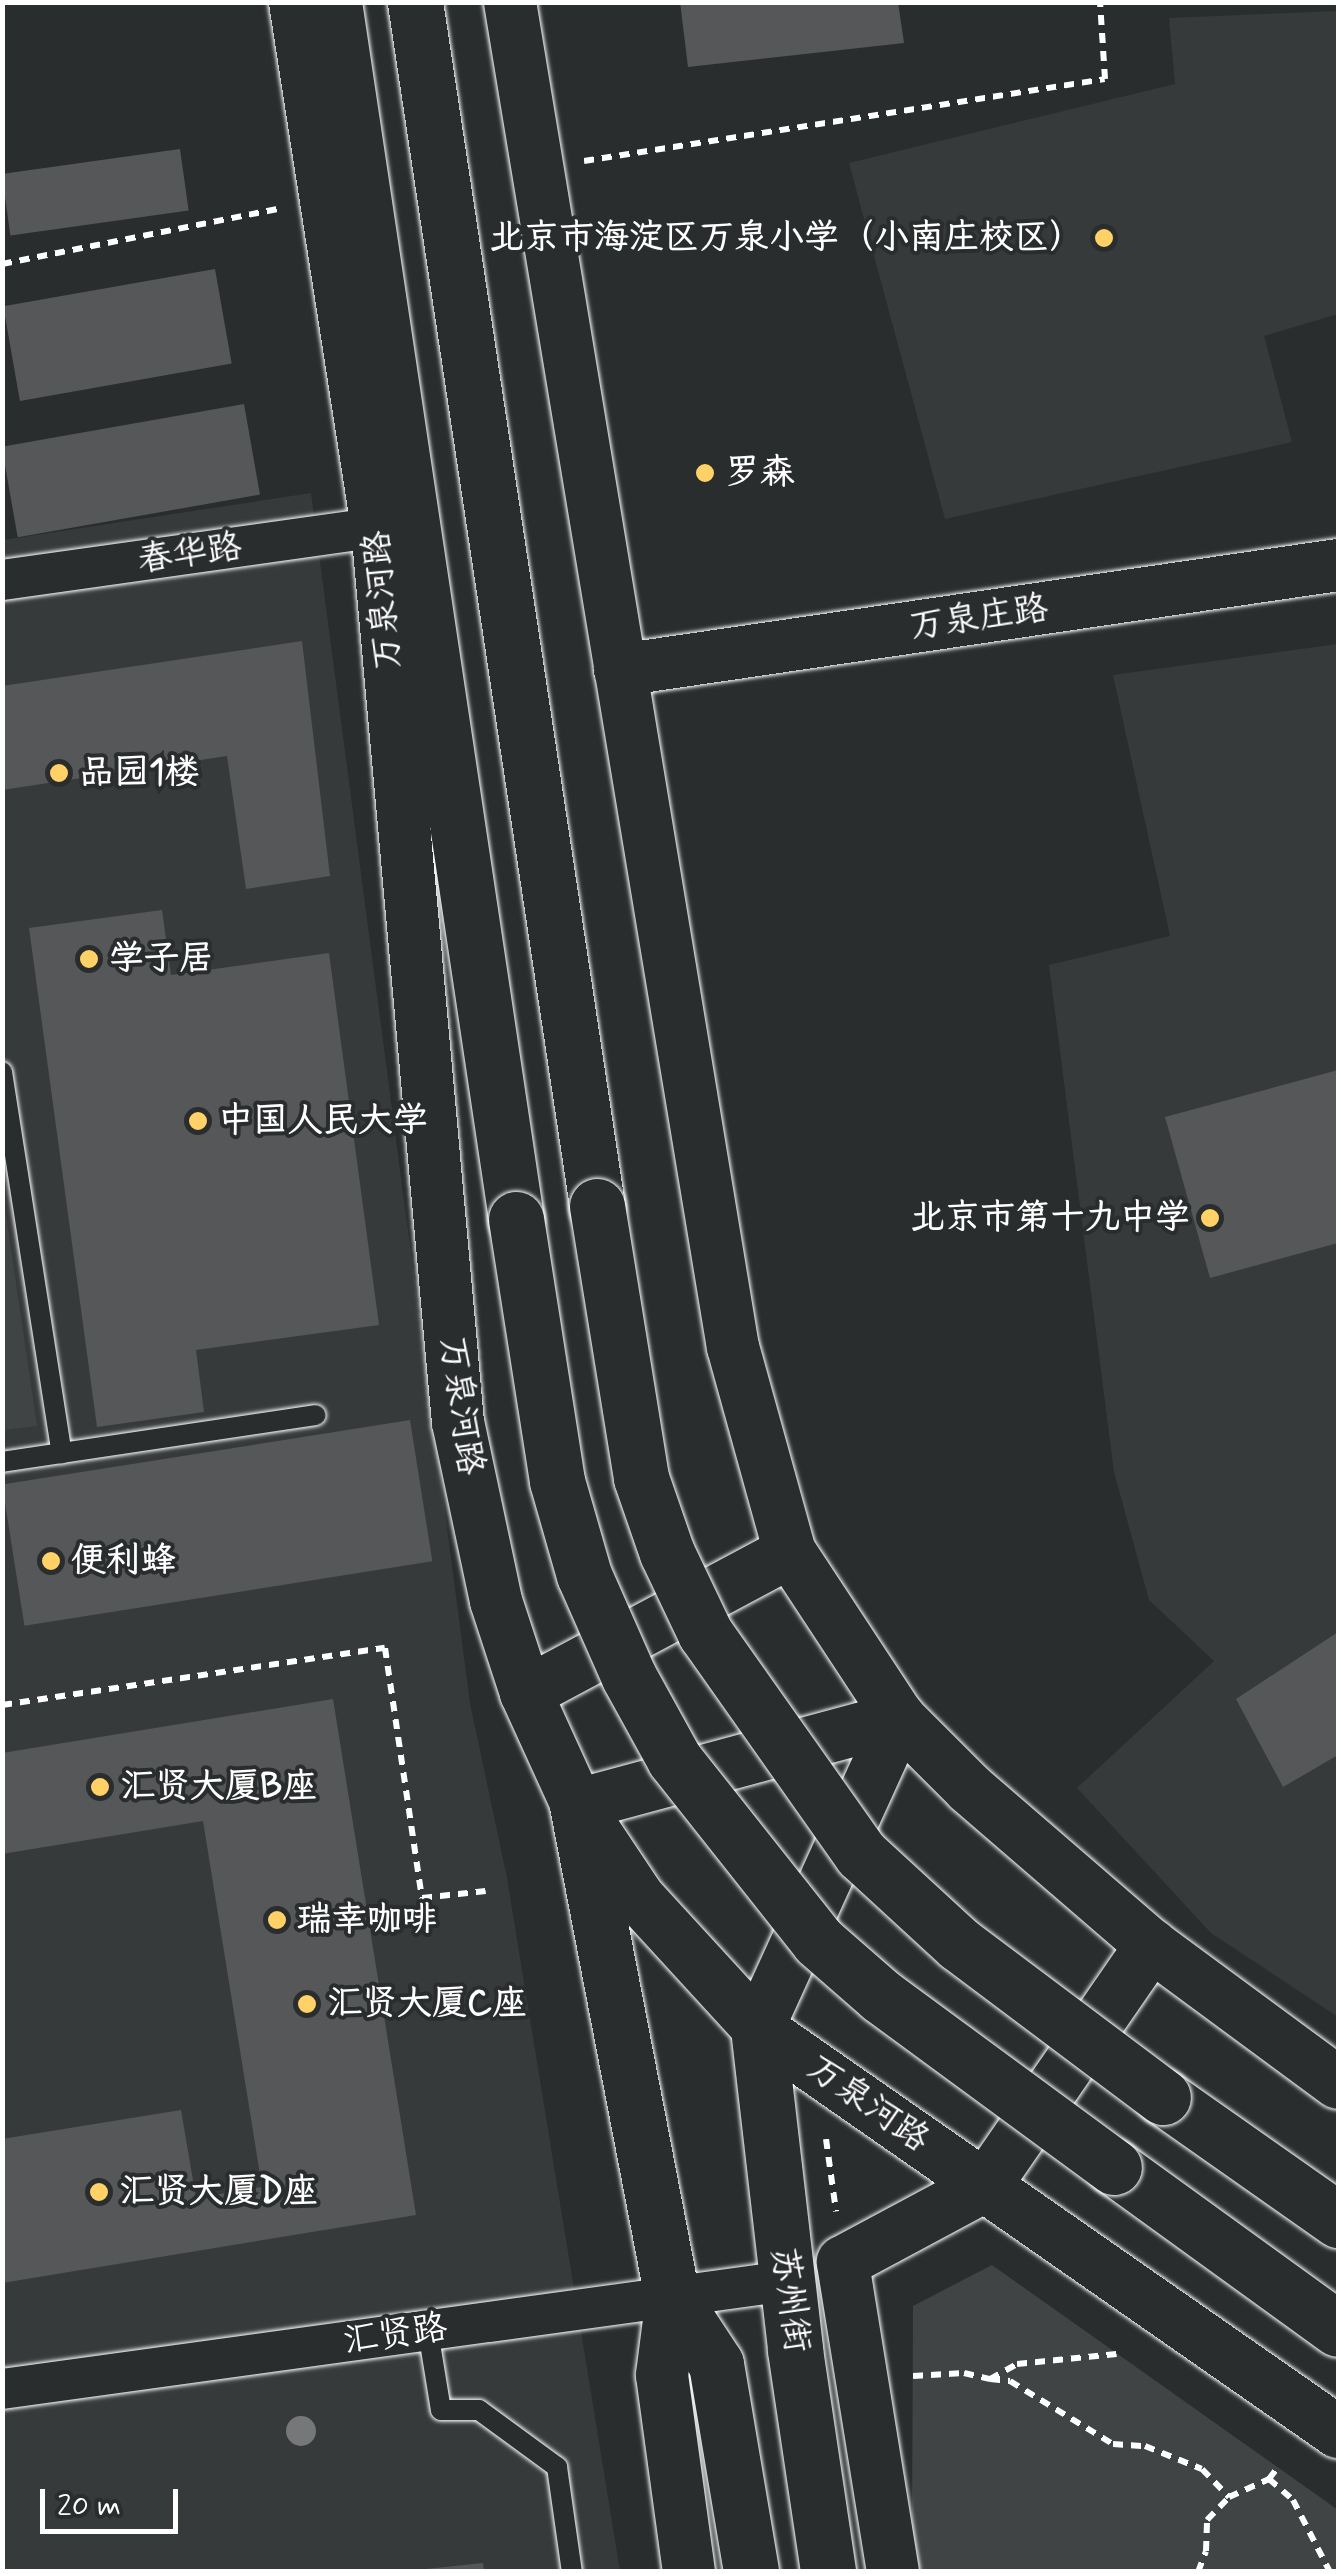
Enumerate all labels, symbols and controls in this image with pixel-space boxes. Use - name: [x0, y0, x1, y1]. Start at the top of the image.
- place label: 北京市海淀区万泉小学（小南庄校区）: [489, 217, 1084, 259]
- marker: 北京市海淀区万泉小学（小南庄校区）: [1093, 227, 1115, 249]
- place label: 罗森: [725, 452, 795, 494]
- marker: 罗森: [694, 462, 716, 484]
- street label: 春华路: [135, 526, 245, 582]
- street label: 万泉河路: [356, 528, 410, 672]
- street label: 万泉庄路: [907, 587, 1051, 649]
- place label: 品园1楼: [79, 752, 200, 794]
- marker: 品园1楼: [48, 762, 70, 784]
- place label: 学子居: [109, 938, 214, 980]
- marker: 学子居: [78, 948, 100, 970]
- place label: 中国人民大学: [218, 1100, 428, 1142]
- marker: 中国人民大学: [187, 1110, 209, 1132]
- place label: 北京市第十九中学: [910, 1197, 1190, 1239]
- marker: 北京市第十九中学: [1199, 1207, 1221, 1229]
- street label: 万泉河路: [430, 1334, 492, 1478]
- place label: 便利蜂: [71, 1540, 176, 1582]
- marker: 便利蜂: [40, 1550, 62, 1572]
- place label: 汇贤大厦B座: [120, 1766, 317, 1808]
- marker: 汇贤大厦B座: [89, 1776, 111, 1798]
- place label: 瑞幸咖啡: [297, 1899, 437, 1941]
- marker: 瑞幸咖啡: [266, 1909, 288, 1931]
- place label: 汇贤大厦C座: [327, 1983, 527, 2025]
- marker: 汇贤大厦C座: [296, 1993, 318, 2015]
- street label: 万泉河路: [799, 2047, 937, 2161]
- place label: 汇贤大厦D座: [119, 2171, 318, 2213]
- marker: 汇贤大厦D座: [88, 2181, 110, 2203]
- street label: 苏州街: [762, 2245, 818, 2355]
- street label: 汇贤路: [340, 2307, 450, 2363]
- scale bar: [45, 2469, 182, 2531]
- text: 20 m: [57, 2487, 121, 2526]

